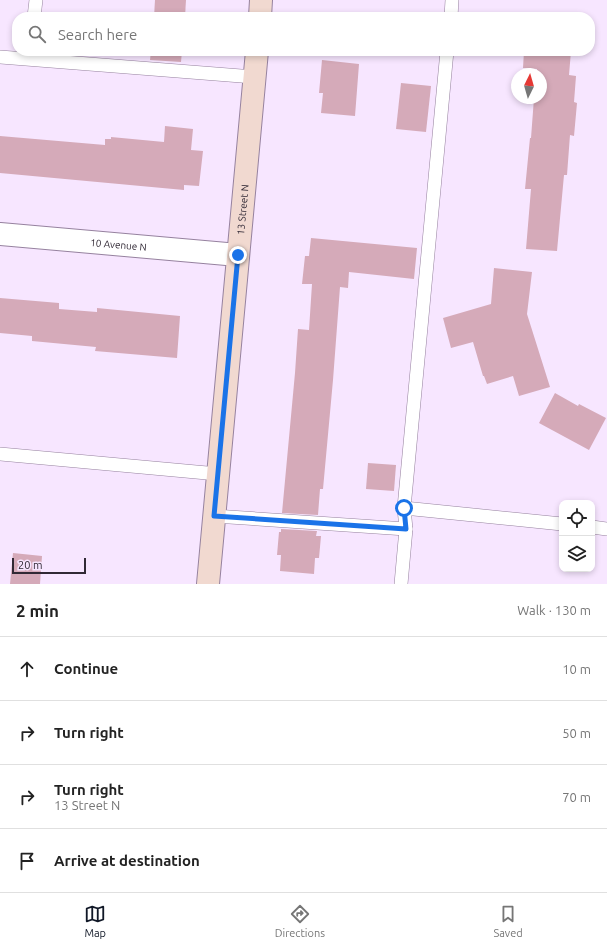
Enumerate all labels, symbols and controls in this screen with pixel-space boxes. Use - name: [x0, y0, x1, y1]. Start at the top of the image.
- search box: [12, 12, 595, 56]
- icon: search: [26, 23, 48, 45]
- text: Search here: [58, 26, 137, 43]
- north arrow: [511, 68, 547, 104]
- street label: 13 Street N: [235, 184, 251, 236]
- street label: 10 Avenue N: [90, 237, 147, 253]
- route end: [229, 246, 247, 264]
- route start: [395, 499, 413, 517]
- map controls: [559, 500, 595, 572]
- button: locate: [559, 500, 595, 536]
- button: layers: [559, 536, 595, 572]
- scale bar: [12, 556, 86, 575]
- text: 20 m: [18, 559, 42, 571]
- text: 2 min: [16, 601, 59, 620]
- text: Walk · 130 m: [517, 603, 591, 617]
- icon: ahead: [16, 658, 38, 680]
- text: Continue: [54, 660, 118, 677]
- text: 10 m: [562, 662, 591, 676]
- icon: right: [16, 722, 38, 744]
- text: Turn right: [54, 724, 124, 741]
- text: 50 m: [562, 726, 591, 740]
- text: Turn right: [54, 781, 124, 798]
- icon: right: [16, 786, 38, 808]
- text: 70 m: [562, 790, 591, 804]
- text: 13 Street N: [54, 798, 120, 812]
- icon: arrive: [16, 850, 38, 872]
- text: Arrive at destination: [54, 852, 200, 869]
- tab: Map: [84, 903, 106, 939]
- tab: Directions: [275, 903, 325, 939]
- tab: Saved: [493, 903, 523, 939]

